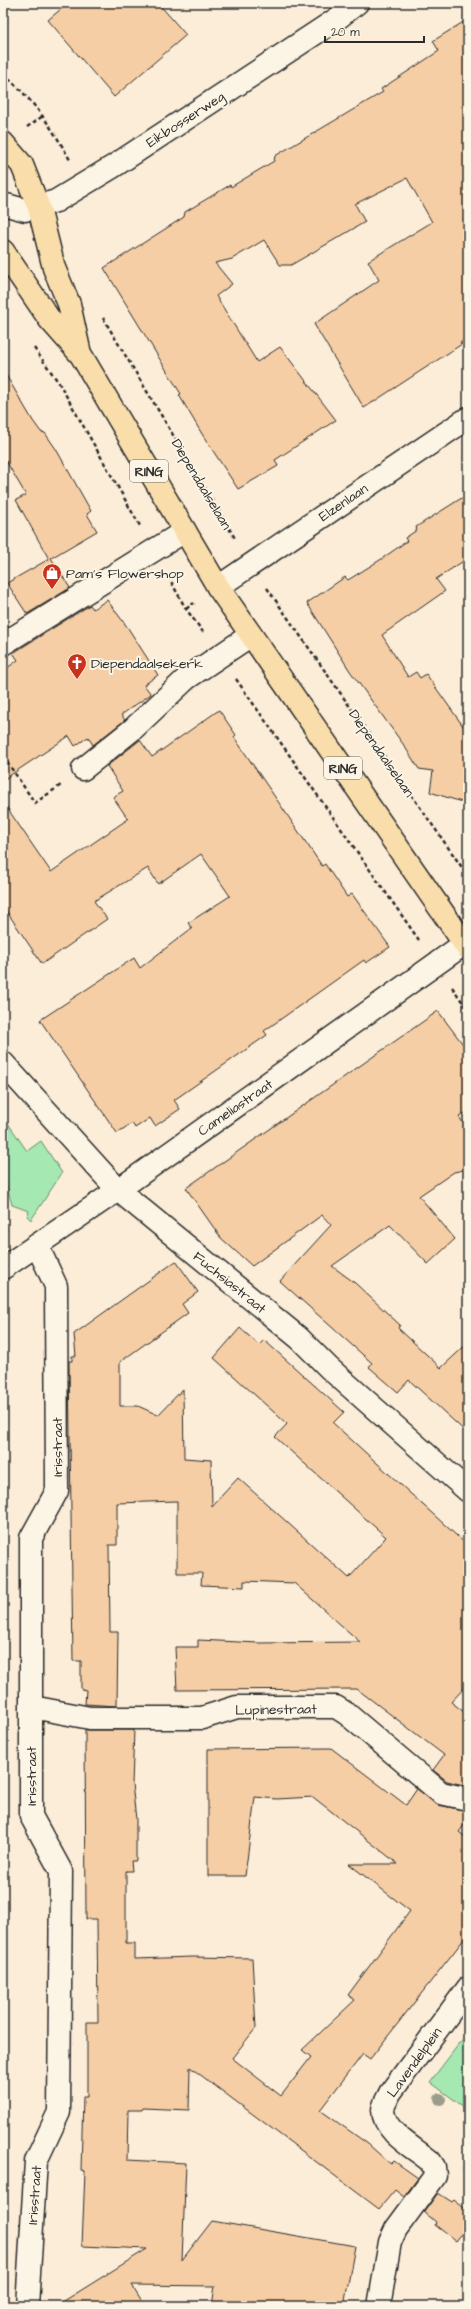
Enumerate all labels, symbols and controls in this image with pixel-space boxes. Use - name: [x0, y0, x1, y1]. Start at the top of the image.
- scale bar: [325, 18, 424, 44]
- text: 20 m: [331, 24, 360, 41]
- street label: Eikbosserweg: [142, 87, 229, 153]
- street label: Diependaalselaan: [166, 435, 236, 534]
- road number: RING: [130, 460, 168, 482]
- street label: Elzenlaan: [315, 479, 372, 527]
- shop icon: Pam's Flowershop: [41, 562, 63, 590]
- place label: Pam's Flowershop: [66, 564, 184, 584]
- church icon: Diependaalsekerk: [66, 652, 88, 680]
- place label: Diependaalsekerk: [91, 654, 203, 674]
- street label: Diependaalselaan: [344, 706, 419, 801]
- road number: RING: [324, 757, 362, 779]
- street label: Cameliastraat: [194, 1074, 277, 1141]
- street label: Fuchsiastraat: [188, 1247, 271, 1319]
- street label: Irisstraat: [48, 1417, 68, 1477]
- street label: Lupinestraat: [235, 1699, 317, 1721]
- street label: Irisstraat: [22, 1746, 42, 1806]
- street label: Lavendelplein: [383, 2023, 447, 2102]
- street label: Irisstraat: [23, 2164, 47, 2225]

